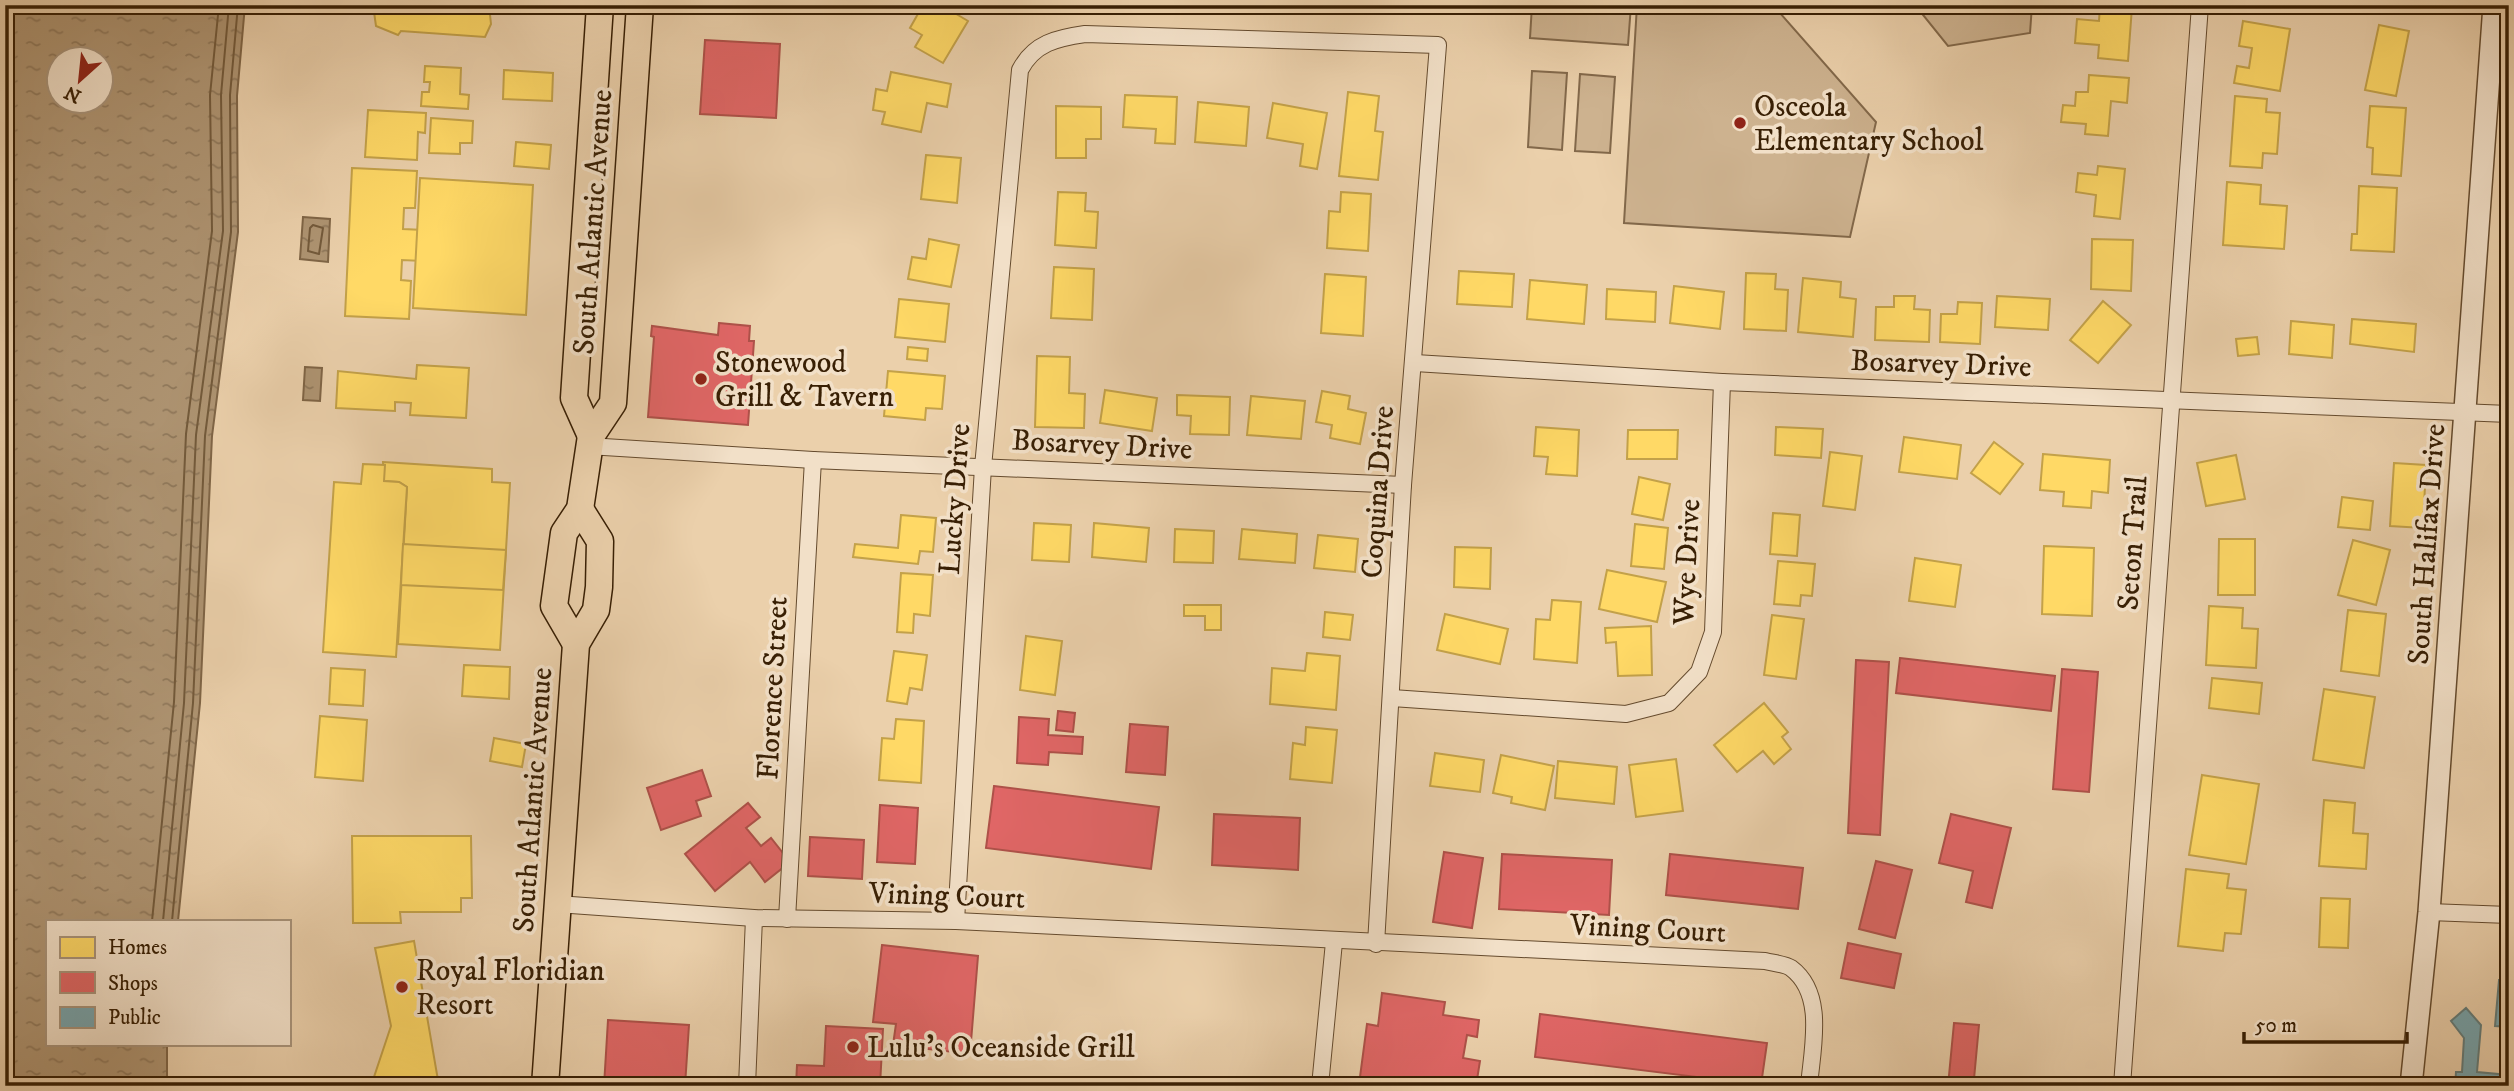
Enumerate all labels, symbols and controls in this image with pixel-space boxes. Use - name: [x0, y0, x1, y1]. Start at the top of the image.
- north arrow: [46, 46, 116, 116]
- text: N: [60, 80, 85, 108]
- street label: South Atlantic Avenue: [566, 88, 621, 356]
- place label: Osceola Elementary School: [1754, 89, 1983, 160]
- marker: Osceola Elementary School: [1732, 115, 1748, 131]
- street label: Bosarvey Drive: [1850, 343, 2032, 386]
- place label: Stonewood Grill & Tavern: [715, 345, 894, 416]
- marker: Stonewood Grill & Tavern: [693, 371, 709, 387]
- street label: Coquina Drive: [1354, 404, 1403, 580]
- street label: Lucky Drive: [932, 422, 979, 576]
- street label: Bosarvey Drive: [1011, 422, 1193, 469]
- street label: South Halifax Drive: [2401, 422, 2454, 666]
- street label: Seton Trail: [2110, 475, 2157, 612]
- street label: Wye Drive: [1666, 498, 1709, 627]
- street label: Florence Street: [750, 595, 797, 781]
- street label: South Atlantic Avenue: [506, 666, 561, 934]
- street label: Vining Court: [867, 875, 1026, 918]
- street label: Vining Court: [1568, 907, 1727, 952]
- legend: [46, 920, 290, 1046]
- text: Homes: [108, 935, 167, 961]
- place label: Royal Floridian Resort: [416, 953, 605, 1024]
- text: Shops: [108, 971, 158, 997]
- marker: Royal Floridian Resort: [394, 979, 410, 995]
- scale bar: [2244, 1000, 2407, 1044]
- text: Public: [108, 1005, 161, 1031]
- text: 50 m: [2255, 1013, 2297, 1039]
- place label: Lulu's Oceanside Grill: [867, 1030, 1135, 1067]
- marker: Lulu's Oceanside Grill: [845, 1039, 861, 1055]

